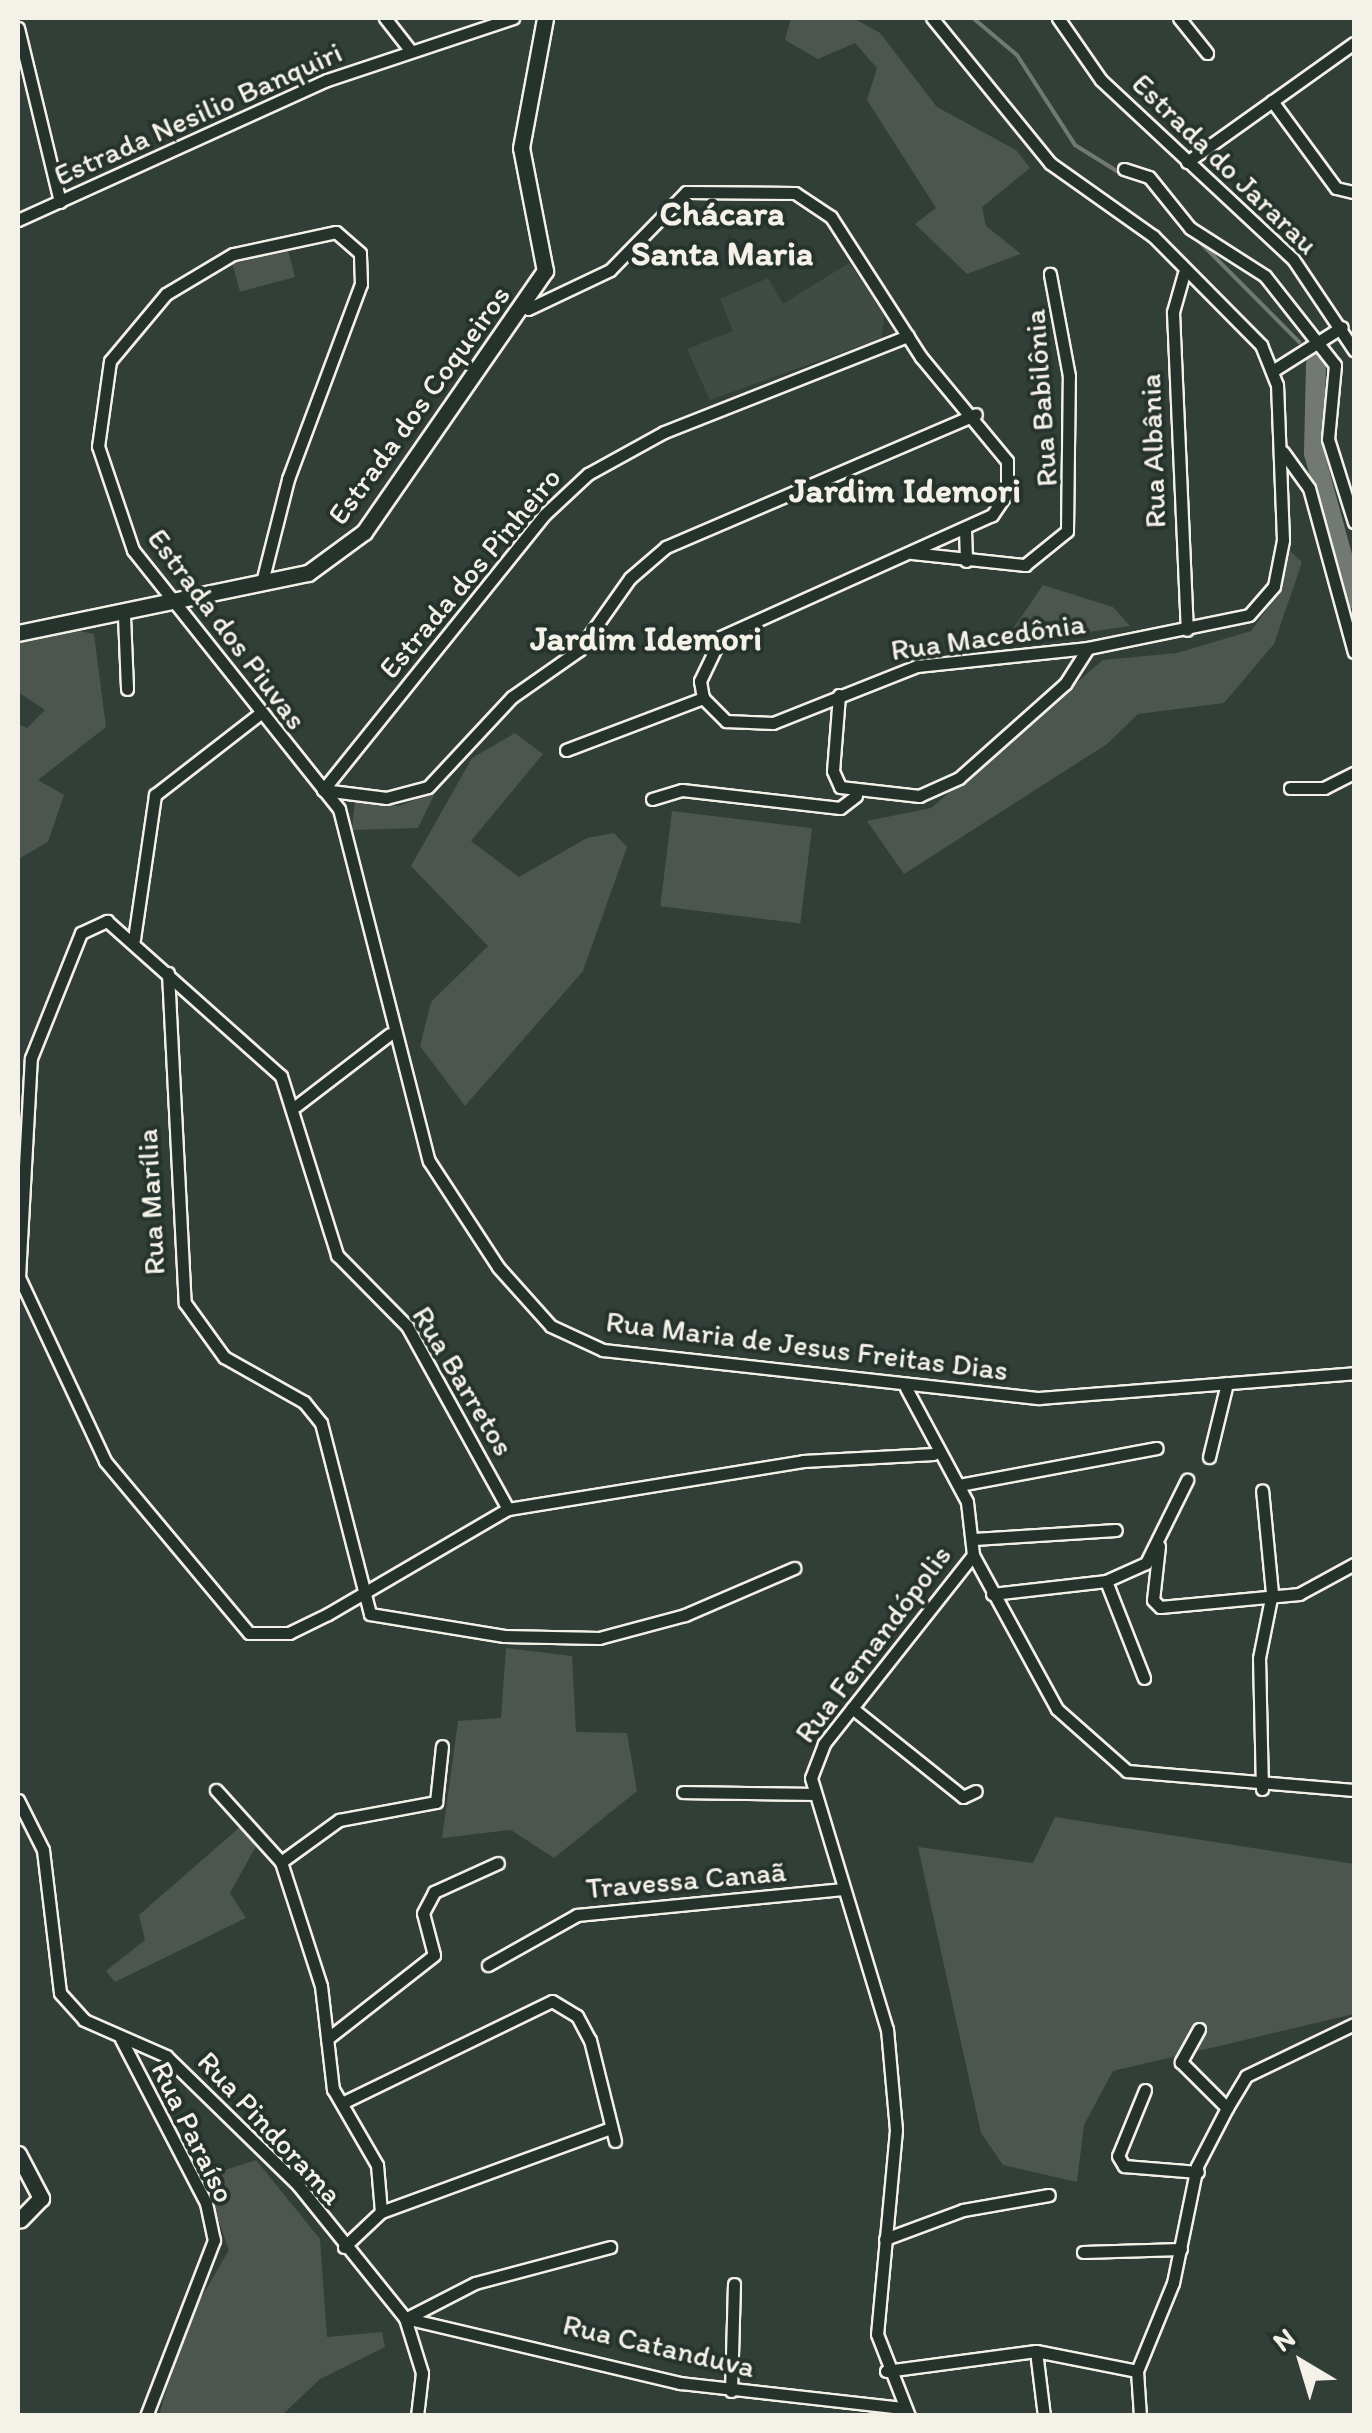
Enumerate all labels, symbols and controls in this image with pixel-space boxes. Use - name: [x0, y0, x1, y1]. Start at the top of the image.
- street label: Estrada Nesilio Banquiri: [48, 34, 348, 194]
- street label: Estrada do Jararau: [1124, 66, 1326, 262]
- district label: Chácara Santa Maria: [631, 192, 813, 274]
- street label: Estrada dos Coqueiros: [320, 278, 518, 532]
- street label: Rua Babilônia: [1017, 308, 1065, 488]
- street label: Rua Albânia: [1132, 373, 1174, 529]
- street label: Estrada dos Pinheiro: [371, 460, 569, 686]
- district label: Jardim Idemori: [789, 469, 1021, 511]
- street label: Estrada dos Piuvas: [140, 521, 314, 737]
- street label: Rua Macedônia: [889, 606, 1087, 668]
- district label: Jardim Idemori: [530, 617, 762, 659]
- street label: Rua Marília: [129, 1128, 173, 1276]
- street label: Rua Barretos: [404, 1299, 522, 1463]
- street label: Rua Maria de Jesus Freitas Dias: [604, 1303, 1010, 1389]
- street label: Rua Fernandópolis: [788, 1539, 958, 1749]
- street label: Travessa Canaã: [584, 1853, 788, 1907]
- street label: Rua Pindorama: [189, 2043, 351, 2213]
- street label: Rua Paraíso: [144, 2056, 242, 2208]
- street label: Rua Catanduva: [560, 2306, 758, 2386]
- north arrow: [1252, 2313, 1352, 2413]
- text: N: [1266, 2320, 1301, 2359]

